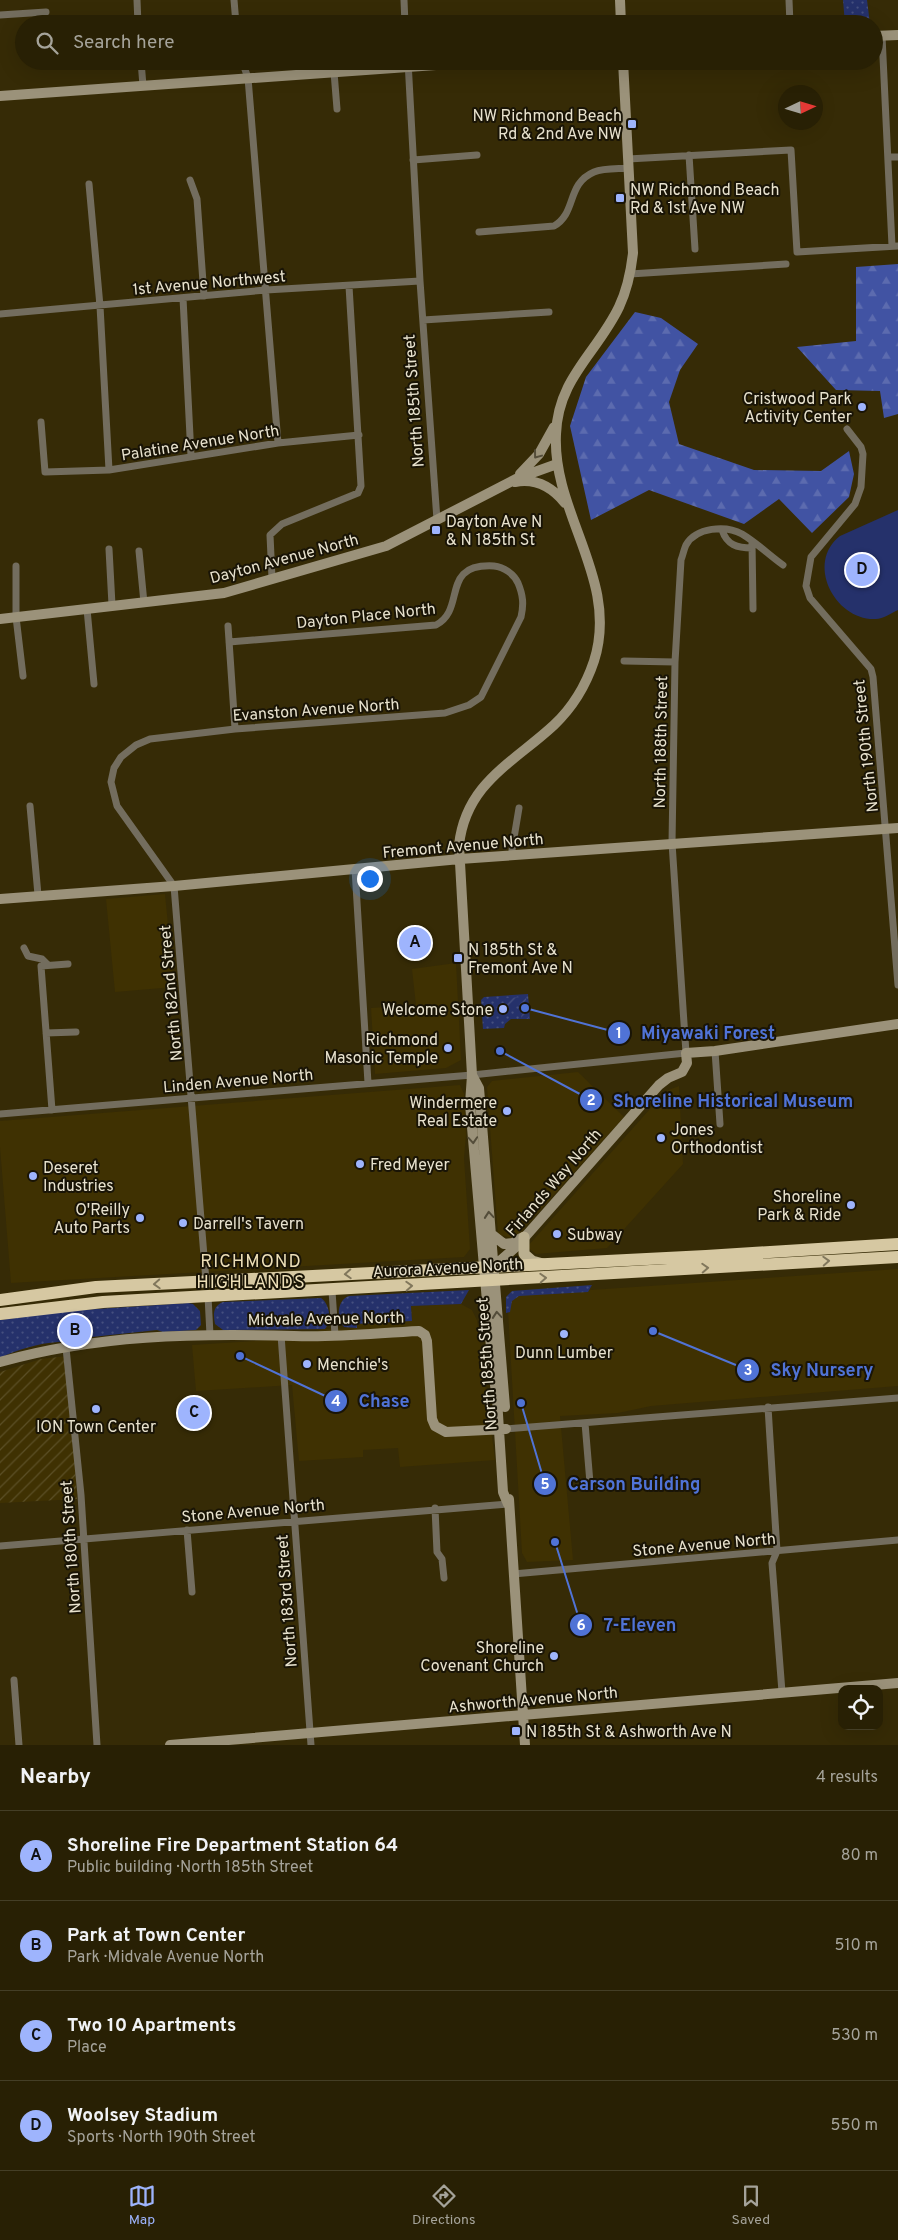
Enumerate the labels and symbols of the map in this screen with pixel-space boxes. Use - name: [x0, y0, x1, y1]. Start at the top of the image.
- north arrow: [778, 85, 823, 130]
- place label: NW Richmond Beach Rd & 2nd Ave NW: [473, 107, 622, 145]
- marker: NW Richmond Beach Rd & 2nd Ave NW: [626, 118, 638, 130]
- place label: NW Richmond Beach Rd & 1st Ave NW: [630, 181, 779, 219]
- marker: NW Richmond Beach Rd & 1st Ave NW: [614, 192, 626, 204]
- street label: 1st Avenue Northwest: [132, 267, 287, 301]
- street label: North 185th Street: [400, 334, 430, 468]
- place label: Cristwood Park Activity Center: [743, 390, 852, 428]
- marker: Cristwood Park Activity Center: [856, 401, 868, 413]
- street label: Palatine Avenue North: [120, 422, 281, 466]
- one-way arrow: [535, 449, 543, 458]
- place label: Dayton Ave N & N 185th St: [446, 513, 542, 551]
- marker: Dayton Ave N & N 185th St: [430, 524, 442, 536]
- street label: Dayton Avenue North: [208, 530, 361, 589]
- pin: D: [846, 551, 878, 589]
- street label: Dayton Place North: [296, 600, 437, 634]
- street label: North 188th Street: [651, 675, 673, 809]
- street label: North 190th Street: [850, 678, 884, 813]
- street label: Evanston Avenue North: [232, 695, 400, 727]
- street label: Fremont Avenue North: [382, 830, 545, 864]
- your location: [357, 866, 383, 892]
- street label: North 182nd Street: [156, 924, 188, 1062]
- pin: A: [399, 924, 431, 962]
- place label: N 185th St & Fremont Ave N: [468, 941, 573, 979]
- marker: N 185th St & Fremont Ave N: [452, 952, 464, 964]
- place label: Welcome Stone: [382, 1001, 493, 1021]
- marker: Welcome Stone: [497, 1003, 509, 1015]
- callout: Miyawaki Forest: [606, 1016, 785, 1049]
- text: Miyawaki Forest: [641, 1023, 775, 1046]
- text: 1: [616, 1025, 622, 1044]
- place label: Richmond Masonic Temple: [325, 1031, 438, 1069]
- marker: Richmond Masonic Temple: [442, 1042, 454, 1054]
- street label: Linden Avenue North: [162, 1065, 314, 1099]
- callout: Shoreline Historical Museum: [578, 1084, 864, 1117]
- text: Shoreline Historical Museum: [613, 1091, 853, 1114]
- text: 2: [586, 1092, 596, 1111]
- place label: Windermere Real Estate: [409, 1094, 497, 1132]
- marker: Windermere Real Estate: [501, 1105, 513, 1117]
- place label: Jones Orthodontist: [671, 1121, 763, 1159]
- street label: Firlands Way North: [502, 1125, 607, 1241]
- marker: Jones Orthodontist: [655, 1132, 667, 1144]
- one-way arrow: [467, 1137, 478, 1145]
- place label: Fred Meyer: [370, 1156, 450, 1176]
- marker: Fred Meyer: [354, 1158, 366, 1170]
- place label: Deseret Industries: [43, 1159, 114, 1197]
- marker: Deseret Industries: [27, 1170, 39, 1182]
- place label: Shoreline Park & Ride: [757, 1188, 841, 1226]
- marker: Shoreline Park & Ride: [845, 1199, 857, 1211]
- place label: O'Reilly Auto Parts: [53, 1201, 130, 1239]
- one-way arrow: [484, 1211, 495, 1219]
- marker: O'Reilly Auto Parts: [134, 1212, 146, 1224]
- place label: Darrell's Tavern: [193, 1215, 304, 1235]
- marker: Darrell's Tavern: [177, 1217, 189, 1229]
- place label: Subway: [567, 1226, 623, 1246]
- marker: Subway: [551, 1228, 563, 1240]
- district label: RICHMOND HIGHLANDS: [196, 1251, 306, 1295]
- street label: Aurora Avenue North: [372, 1255, 524, 1283]
- one-way arrow: [822, 1256, 830, 1267]
- one-way arrow: [702, 1263, 710, 1274]
- one-way arrow: [344, 1269, 352, 1280]
- one-way arrow: [539, 1272, 547, 1283]
- one-way arrow: [153, 1279, 161, 1290]
- one-way arrow: [405, 1280, 413, 1291]
- street label: North 185th Street: [473, 1297, 503, 1431]
- street label: Midvale Avenue North: [247, 1309, 405, 1331]
- one-way arrow: [492, 1311, 503, 1319]
- pin: B: [59, 1312, 91, 1350]
- marker: Dunn Lumber: [558, 1328, 570, 1340]
- place label: Dunn Lumber: [515, 1344, 613, 1364]
- callout: Sky Nursery: [736, 1353, 884, 1386]
- place label: Menchie's: [317, 1356, 389, 1376]
- marker: Menchie's: [301, 1358, 313, 1370]
- text: Sky Nursery: [770, 1360, 874, 1383]
- text: 3: [744, 1362, 753, 1381]
- callout: Chase: [324, 1384, 420, 1417]
- text: Chase: [359, 1391, 409, 1414]
- text: 4: [331, 1393, 341, 1412]
- pin: C: [178, 1394, 210, 1432]
- marker: ION Town Center: [90, 1403, 102, 1415]
- place label: ION Town Center: [36, 1418, 156, 1438]
- callout: Carson Building: [532, 1467, 710, 1500]
- text: Carson Building: [568, 1474, 700, 1497]
- text: 5: [540, 1476, 550, 1495]
- street label: North 180th Street: [57, 1480, 87, 1614]
- street label: Stone Avenue North: [181, 1496, 326, 1528]
- street label: Stone Avenue North: [632, 1530, 777, 1562]
- street label: North 183rd Street: [273, 1534, 303, 1668]
- callout: 7-Eleven: [568, 1608, 686, 1641]
- text: 7-Eleven: [604, 1615, 676, 1638]
- text: 6: [576, 1617, 586, 1636]
- place label: Shoreline Covenant Church: [420, 1639, 544, 1677]
- marker: Shoreline Covenant Church: [548, 1650, 560, 1662]
- street label: Ashworth Avenue North: [448, 1684, 619, 1718]
- place label: N 185th St & Ashworth Ave N: [526, 1723, 732, 1743]
- marker: N 185th St & Ashworth Ave N: [510, 1725, 522, 1737]

